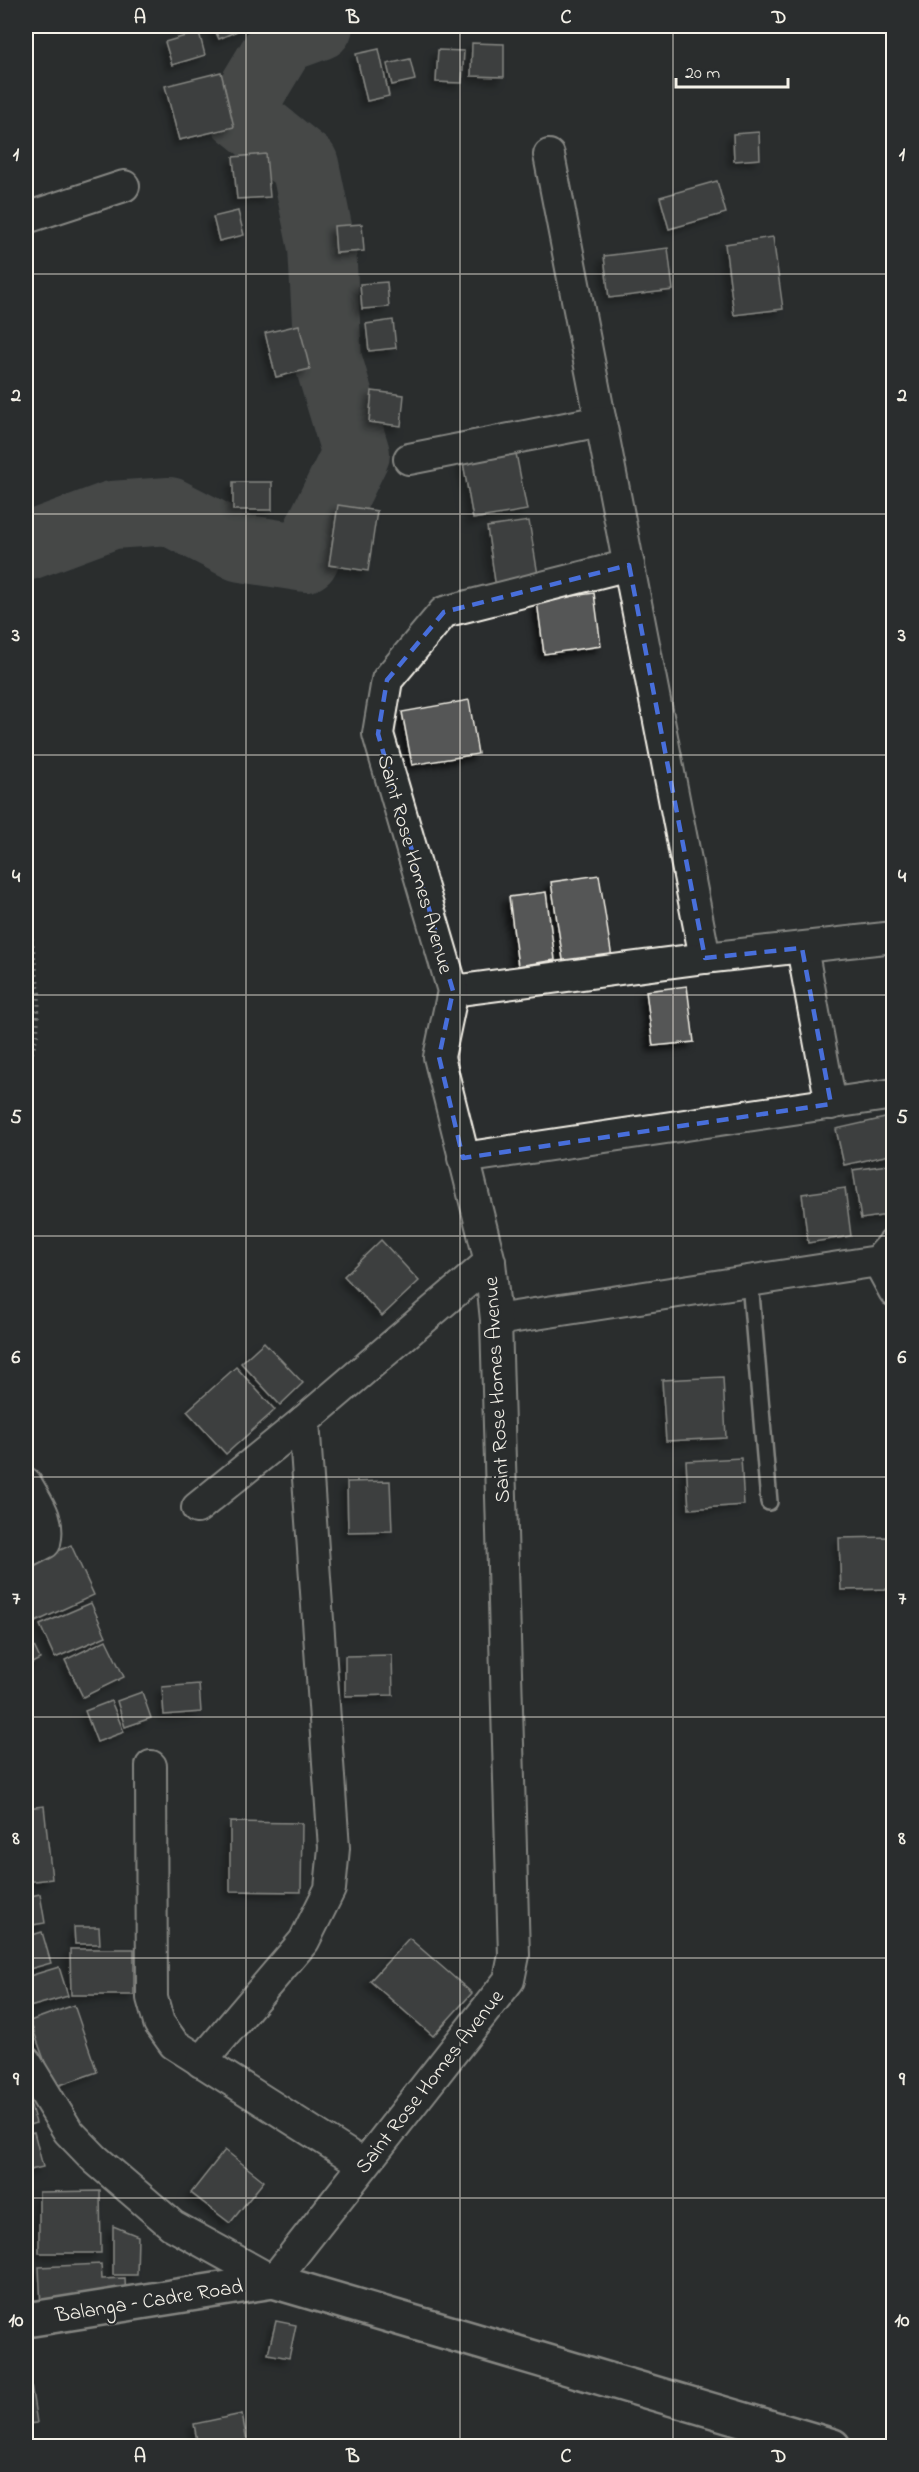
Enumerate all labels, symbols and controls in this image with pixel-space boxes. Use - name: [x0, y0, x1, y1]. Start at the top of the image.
- text: A: [134, 4, 146, 33]
- text: B: [345, 4, 360, 33]
- text: C: [561, 4, 572, 33]
- text: D: [771, 4, 786, 33]
- scale bar: [676, 51, 788, 89]
- text: 20 m: [685, 61, 720, 87]
- text: 1: [13, 141, 20, 170]
- text: 1: [899, 141, 906, 170]
- text: 2: [10, 382, 21, 411]
- text: 2: [896, 382, 907, 411]
- text: 3: [11, 622, 20, 651]
- text: 3: [897, 622, 906, 651]
- street label: Saint Rose Homes Avenue: [368, 751, 460, 978]
- text: 4: [12, 863, 21, 892]
- text: 4: [898, 863, 907, 892]
- text: 5: [10, 1104, 22, 1133]
- text: 5: [896, 1104, 908, 1133]
- street label: Saint Rose Homes Avenue: [477, 1275, 519, 1504]
- text: 6: [12, 1344, 21, 1373]
- text: 6: [898, 1344, 907, 1373]
- text: 7: [12, 1585, 21, 1614]
- text: 7: [898, 1585, 907, 1614]
- text: 8: [11, 1825, 20, 1854]
- text: 8: [897, 1825, 906, 1854]
- street label: Saint Rose Homes Avenue: [349, 1983, 513, 2181]
- text: 9: [12, 2066, 20, 2095]
- text: 9: [898, 2066, 906, 2095]
- street label: Balanga – Cadre Road: [52, 2272, 246, 2334]
- text: 10: [9, 2307, 24, 2336]
- text: 10: [895, 2307, 910, 2336]
- text: A: [134, 2443, 146, 2472]
- text: B: [345, 2443, 360, 2472]
- text: C: [561, 2443, 572, 2472]
- text: D: [771, 2443, 786, 2472]

